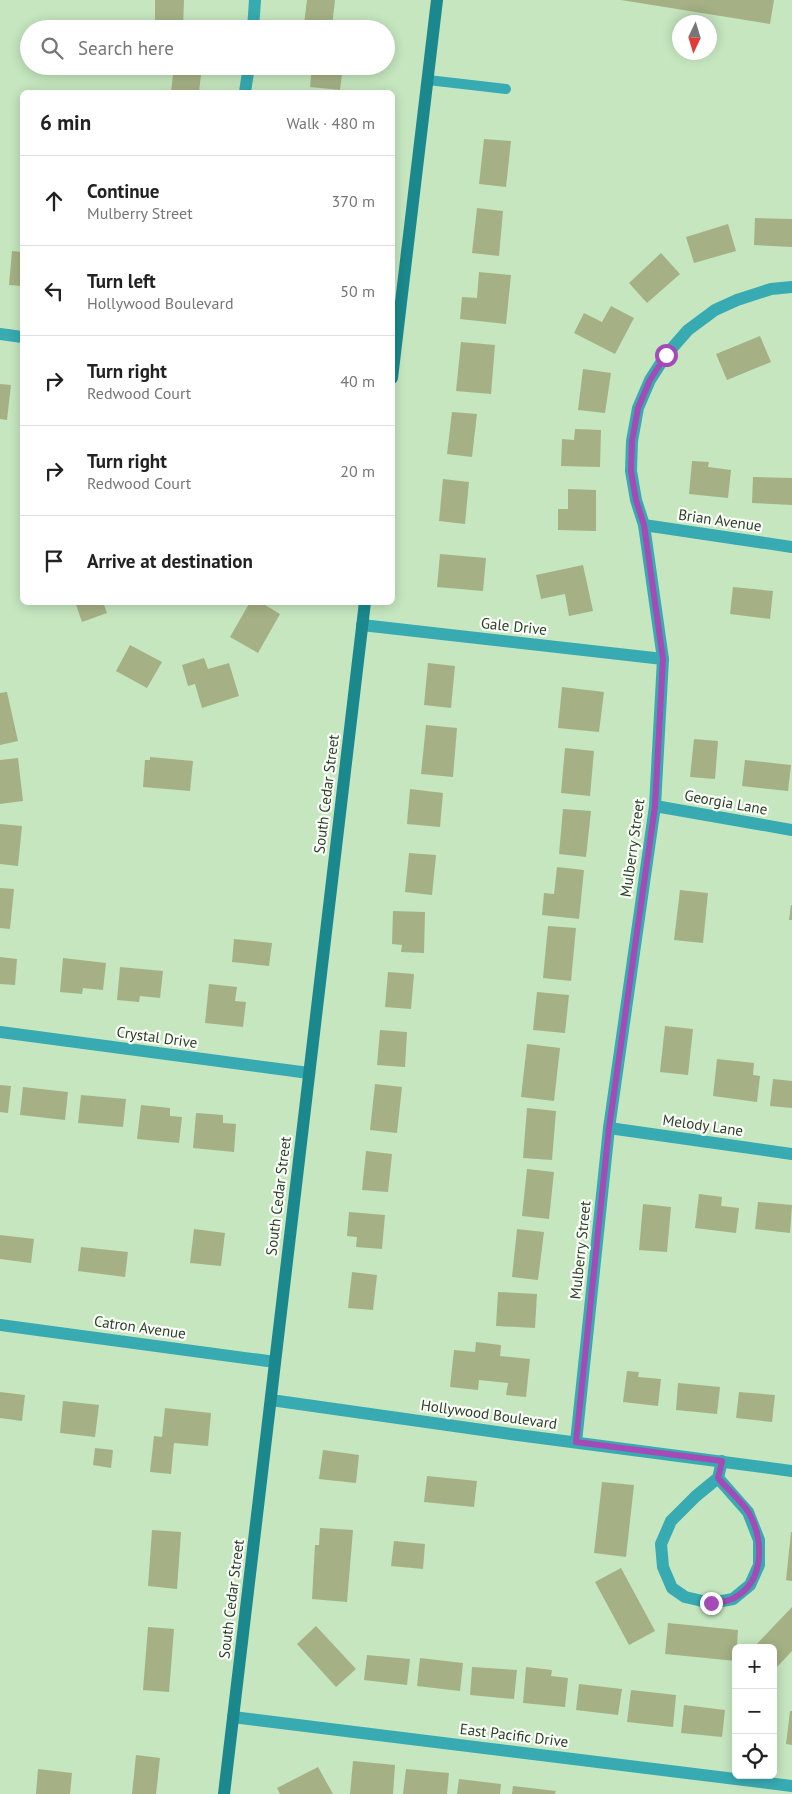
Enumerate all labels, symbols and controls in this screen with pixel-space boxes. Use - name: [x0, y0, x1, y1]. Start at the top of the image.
- north arrow: [672, 15, 717, 60]
- search box: [20, 20, 395, 75]
- icon: search: [38, 34, 66, 62]
- text: Search here: [78, 36, 174, 60]
- text: 6 min: [40, 109, 91, 136]
- text: Walk · 480 m: [286, 113, 375, 133]
- text: Continue: [87, 179, 159, 203]
- icon: ahead: [40, 187, 68, 215]
- text: 370 m: [332, 191, 375, 211]
- text: Mulberry Street: [87, 203, 193, 223]
- text: Turn left: [87, 269, 156, 293]
- icon: left: [40, 277, 68, 305]
- text: 50 m: [340, 281, 375, 301]
- text: Hollywood Boulevard: [87, 293, 234, 313]
- route start: [655, 344, 678, 367]
- text: Turn right: [87, 359, 167, 383]
- icon: right: [40, 367, 68, 395]
- text: 40 m: [340, 371, 375, 391]
- text: Redwood Court: [87, 383, 191, 403]
- text: Turn right: [87, 449, 167, 473]
- icon: right: [40, 457, 68, 485]
- text: 20 m: [340, 461, 375, 481]
- text: Redwood Court: [87, 473, 191, 493]
- street label: Brian Avenue: [677, 505, 763, 535]
- icon: arrive: [40, 547, 68, 575]
- text: Arrive at destination: [87, 549, 253, 573]
- street label: Gale Drive: [480, 613, 548, 639]
- street label: South Cedar Street: [309, 733, 343, 855]
- street label: Georgia Lane: [683, 785, 769, 819]
- street label: Mulberry Street: [616, 798, 648, 898]
- street label: Crystal Drive: [115, 1022, 199, 1052]
- street label: Melody Lane: [661, 1110, 745, 1140]
- street label: South Cedar Street: [261, 1135, 295, 1257]
- street label: Mulberry Street: [565, 1200, 595, 1300]
- street label: Catron Avenue: [93, 1311, 187, 1343]
- street label: Hollywood Boulevard: [420, 1395, 558, 1433]
- street label: South Cedar Street: [214, 1538, 248, 1660]
- route end: [700, 1592, 723, 1615]
- map controls: [732, 1644, 777, 1779]
- button: +: [732, 1644, 777, 1689]
- button: −: [732, 1689, 777, 1734]
- street label: East Pacific Drive: [459, 1719, 569, 1751]
- button: locate: [732, 1734, 777, 1779]

